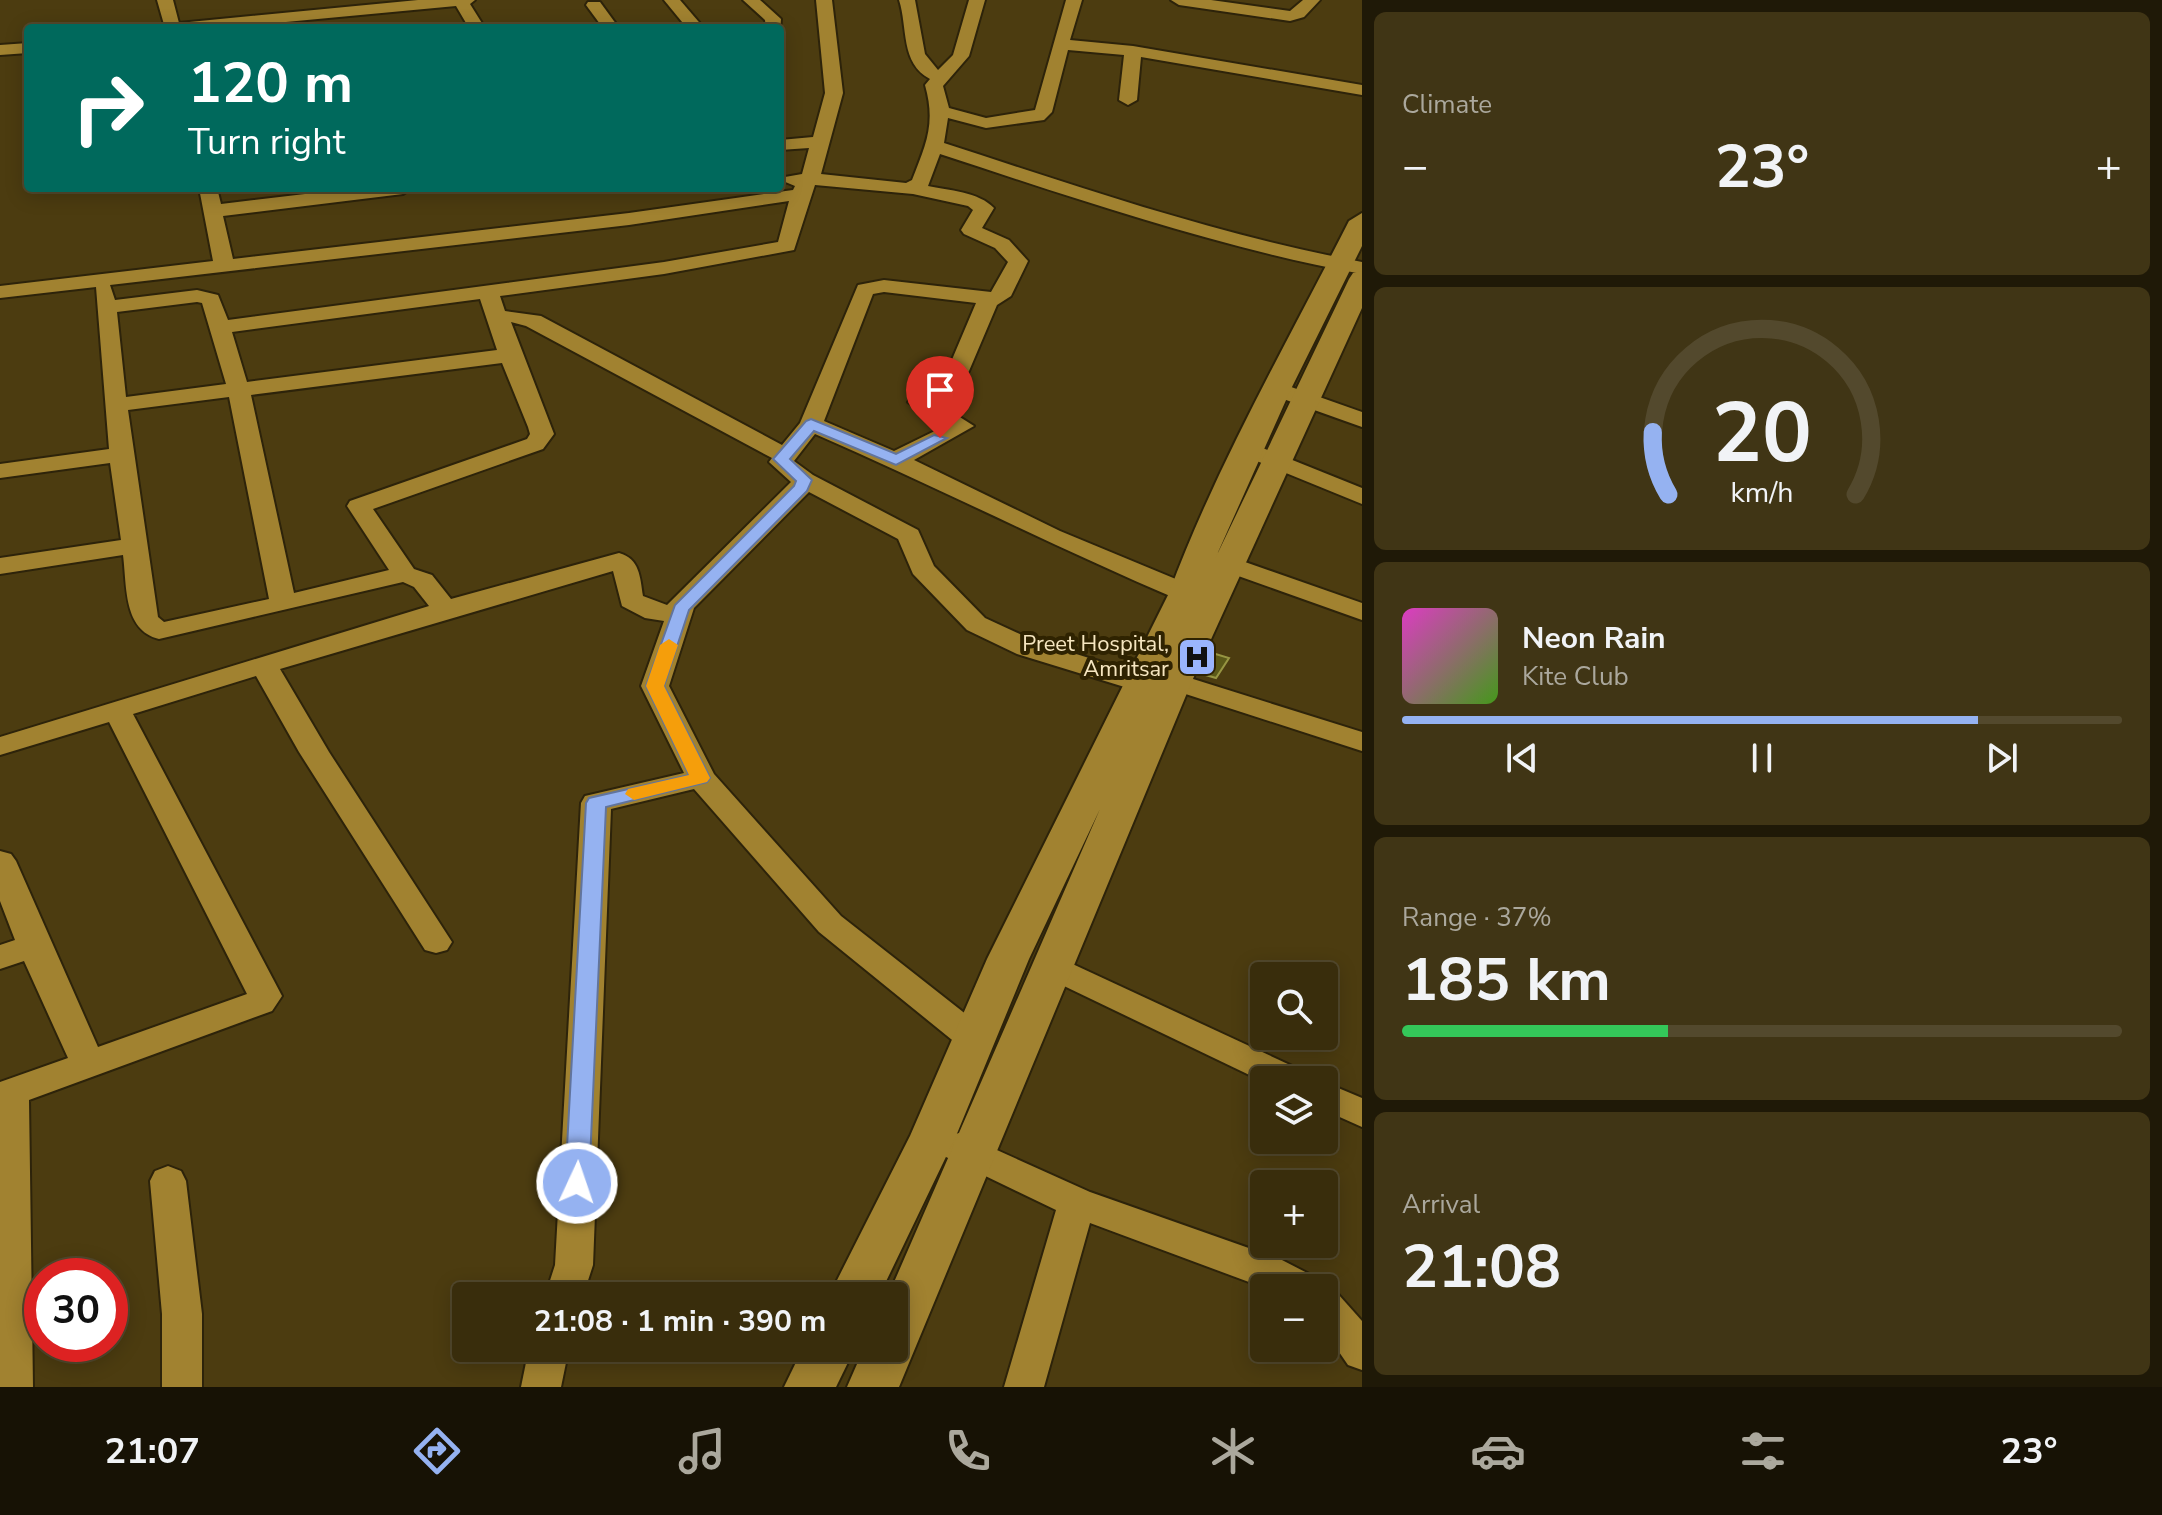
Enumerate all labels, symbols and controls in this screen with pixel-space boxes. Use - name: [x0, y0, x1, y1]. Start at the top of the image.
- text: 120 m: [188, 45, 353, 122]
- icon: right: [56, 56, 160, 160]
- text: Climate: [1402, 87, 1492, 122]
- text: Turn right: [188, 118, 345, 167]
- text: 23°: [1715, 126, 1809, 208]
- text: −: [1402, 137, 1428, 197]
- text: +: [2096, 137, 2122, 197]
- pin: [906, 356, 974, 438]
- icon: arrive: [918, 368, 962, 412]
- text: 20: [1712, 376, 1812, 489]
- text: km/h: [1731, 473, 1793, 512]
- text: Neon Rain: [1522, 618, 1666, 659]
- place label: Preet Hospital, Amritsar: [1022, 629, 1169, 684]
- hospital icon: Preet Hospital, Amritsar: [1176, 636, 1218, 678]
- text: Kite Club: [1522, 659, 1629, 694]
- icon: previous: [1500, 736, 1544, 780]
- icon: pause: [1740, 736, 1784, 780]
- icon: next: [1980, 736, 2024, 780]
- text: Range · 37%: [1402, 900, 1552, 935]
- text: 185 km: [1402, 939, 1611, 1021]
- map controls: [1250, 962, 1338, 1362]
- button: search: [1250, 962, 1338, 1050]
- button: layers: [1250, 1066, 1338, 1154]
- position arrow: [535, 1141, 619, 1225]
- button: +: [1250, 1170, 1338, 1258]
- text: Arrival: [1402, 1187, 1480, 1222]
- text: 21:08: [1402, 1226, 1561, 1308]
- speed limit sign: 30: [24, 1258, 128, 1362]
- button: −: [1250, 1274, 1338, 1362]
- text: 21:08 · 1 min · 390 m: [534, 1301, 826, 1342]
- icon: directions: [409, 1423, 465, 1479]
- icon: music: [674, 1423, 730, 1479]
- icon: phone: [940, 1423, 996, 1479]
- icon: climate: [1205, 1423, 1261, 1479]
- icon: car: [1470, 1423, 1526, 1479]
- icon: filters: [1735, 1423, 1791, 1479]
- text: 21:07: [105, 1427, 200, 1476]
- text: 23°: [2000, 1427, 2057, 1476]

